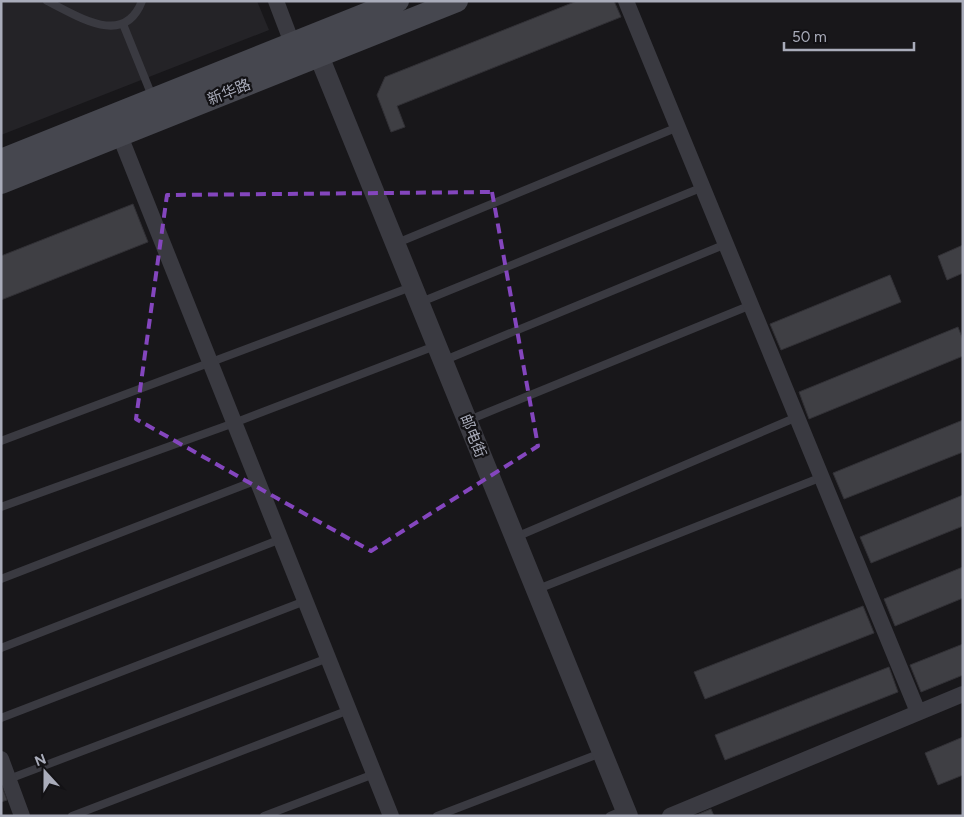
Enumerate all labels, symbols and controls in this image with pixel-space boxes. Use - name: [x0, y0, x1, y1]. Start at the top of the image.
- scale bar: [784, 20, 914, 52]
- text: 50 m: [792, 28, 827, 46]
- street label: 新华路: [205, 75, 253, 109]
- street label: 邮电街: [456, 412, 490, 460]
- north arrow: [20, 747, 70, 797]
- text: N: [32, 750, 49, 770]

